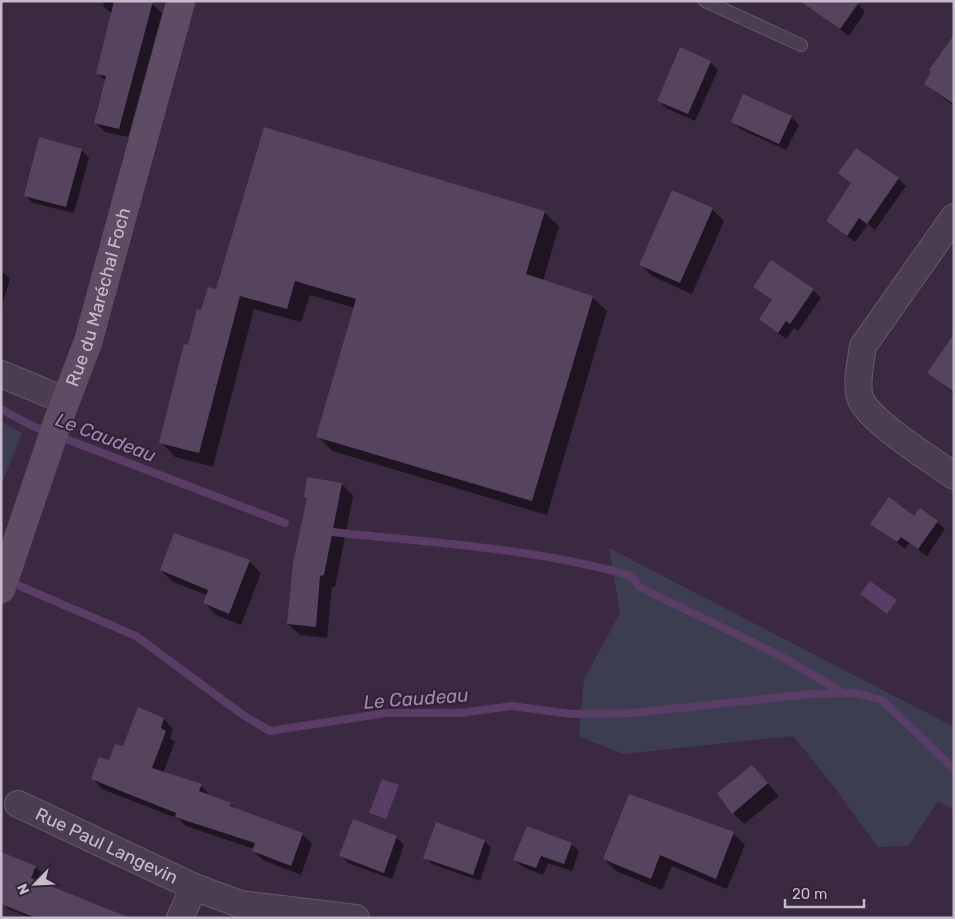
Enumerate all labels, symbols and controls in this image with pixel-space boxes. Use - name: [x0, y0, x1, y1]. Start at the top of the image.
- street label: Rue du Maréchal Foch: [61, 205, 135, 389]
- water label: Le Caudeau: [53, 408, 159, 467]
- water label: Le Caudeau: [363, 683, 469, 714]
- street label: Rue Paul Langevin: [32, 803, 181, 889]
- north arrow: [10, 859, 60, 909]
- scale bar: [785, 876, 864, 908]
- text: N: [14, 881, 33, 897]
- text: 20 m: [792, 885, 827, 903]

